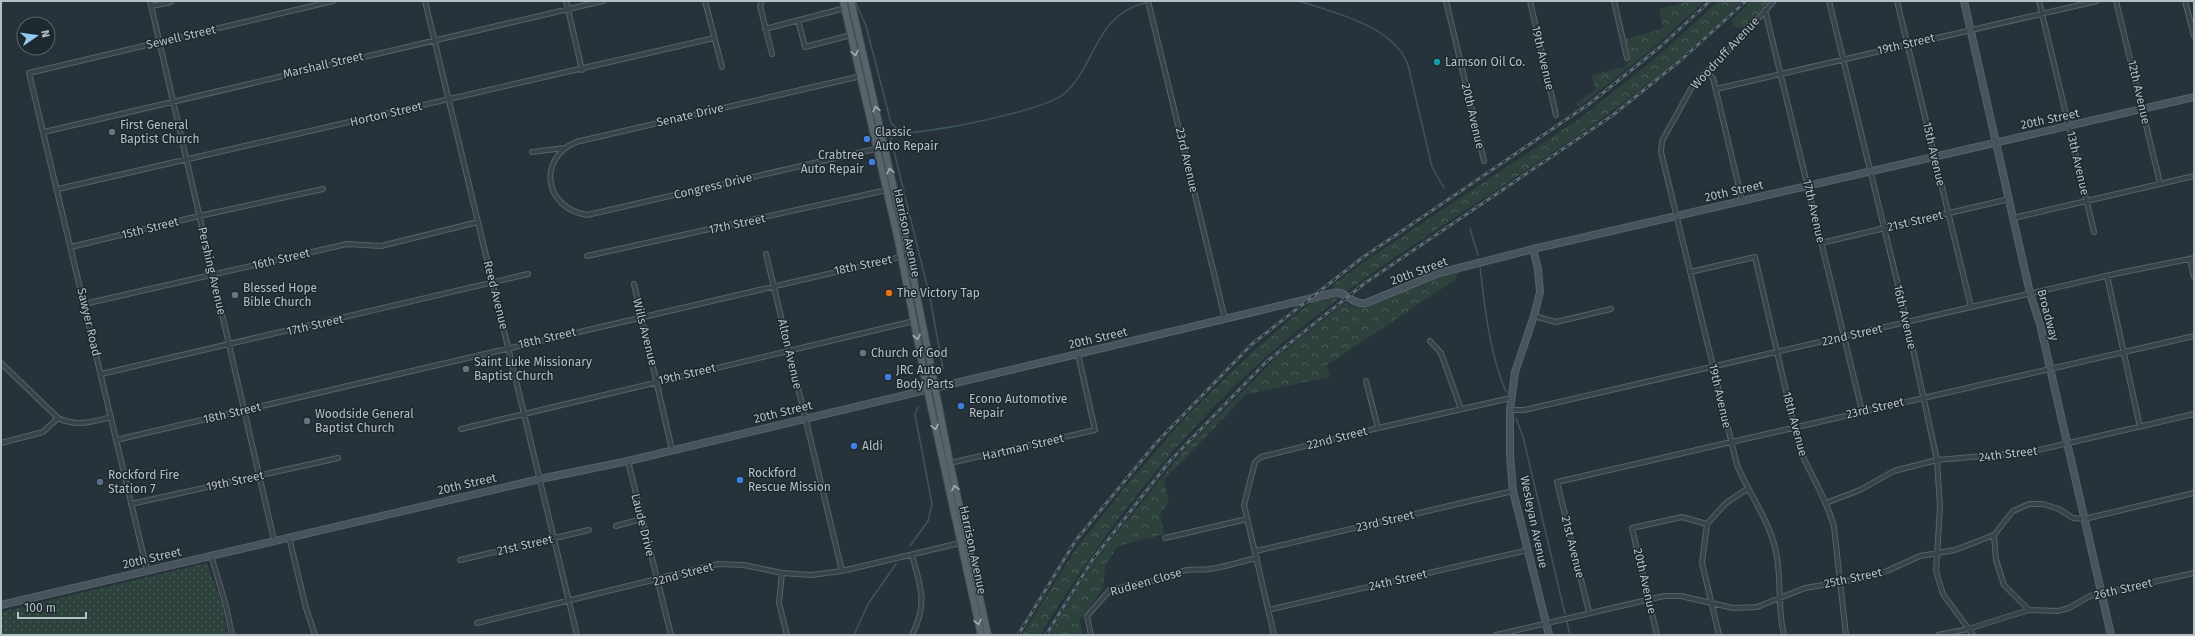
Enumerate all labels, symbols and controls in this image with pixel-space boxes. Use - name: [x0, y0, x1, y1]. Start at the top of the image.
- street label: Woodruff Avenue: [1688, 14, 1762, 92]
- north arrow: [16, 16, 56, 56]
- street label: Sewell Street: [145, 22, 218, 52]
- street label: 19th Avenue: [1529, 24, 1557, 92]
- text: N: [38, 29, 52, 39]
- street label: 19th Street: [1876, 30, 1937, 57]
- street label: Marshall Street: [281, 49, 365, 81]
- one-way arrow: [851, 49, 859, 56]
- place label: Lamson Oil Co.: [1445, 55, 1525, 69]
- marker: Lamson Oil Co.: [1432, 57, 1442, 67]
- street label: 12th Avenue: [2125, 59, 2153, 125]
- street label: 20th Avenue: [1459, 82, 1487, 150]
- street label: Horton Street: [349, 99, 424, 129]
- street label: Senate Drive: [655, 100, 725, 130]
- one-way arrow: [872, 106, 880, 112]
- street label: 20th Street: [2019, 106, 2081, 132]
- place label: First General Baptist Church: [120, 118, 199, 146]
- street label: 15th Avenue: [1920, 121, 1948, 187]
- place label: Classic Auto Repair: [875, 125, 939, 153]
- street label: 23rd Avenue: [1173, 126, 1201, 194]
- marker: First General Baptist Church: [107, 127, 117, 137]
- street label: 13th Avenue: [2064, 129, 2092, 197]
- marker: Classic Auto Repair: [862, 134, 872, 144]
- place label: Crabtree Auto Repair: [801, 148, 864, 176]
- marker: Crabtree Auto Repair: [867, 157, 877, 167]
- one-way arrow: [886, 167, 894, 174]
- street label: Congress Drive: [672, 170, 754, 202]
- street label: 20th Street: [1703, 177, 1765, 205]
- street label: 17th Avenue: [1800, 178, 1828, 244]
- street label: Harrison Avenue: [891, 188, 923, 278]
- street label: 21st Street: [1886, 208, 1945, 234]
- street label: 17th Street: [707, 211, 767, 237]
- street label: 15th Street: [120, 214, 181, 242]
- street label: Pershing Avenue: [195, 226, 229, 316]
- street label: 16th Street: [251, 245, 312, 272]
- street label: 18th Street: [833, 252, 894, 278]
- street label: 20th Street: [1389, 254, 1450, 288]
- street label: Reed Avenue: [481, 259, 511, 331]
- place label: Blessed Hope Bible Church: [243, 281, 317, 309]
- street label: 16th Avenue: [1891, 283, 1919, 351]
- place label: The Victory Tap: [897, 286, 980, 300]
- street label: Sawyer Road: [74, 287, 104, 357]
- marker: The Victory Tap: [884, 288, 894, 298]
- street label: Broadway: [2034, 288, 2062, 342]
- marker: Blessed Hope Bible Church: [230, 290, 240, 300]
- street label: Wills Avenue: [630, 297, 660, 367]
- street label: 17th Street: [285, 312, 345, 338]
- street label: Alton Avenue: [775, 318, 805, 390]
- street label: 22nd Street: [1820, 321, 1884, 349]
- street label: 18th Street: [517, 324, 578, 351]
- street label: 20th Street: [1067, 324, 1129, 352]
- one-way arrow: [912, 334, 921, 340]
- place label: Church of God: [871, 346, 948, 360]
- marker: Church of God: [858, 348, 868, 358]
- place label: Saint Luke Missionary Baptist Church: [474, 355, 592, 383]
- street label: 19th Street: [657, 360, 718, 387]
- street label: 19th Avenue: [1706, 362, 1734, 430]
- place label: JRC Auto Body Parts: [896, 363, 954, 391]
- marker: Saint Luke Missionary Baptist Church: [461, 364, 471, 374]
- marker: JRC Auto Body Parts: [883, 372, 893, 382]
- street label: 18th Avenue: [1780, 390, 1810, 458]
- place label: Econo Automotive Repair: [969, 392, 1067, 420]
- street label: 23rd Street: [1845, 394, 1906, 421]
- street label: 20th Street: [752, 398, 814, 426]
- street label: 18th Street: [202, 399, 263, 426]
- marker: Econo Automotive Repair: [956, 401, 966, 411]
- place label: Woodside General Baptist Church: [315, 407, 414, 435]
- marker: Woodside General Baptist Church: [302, 416, 312, 426]
- one-way arrow: [931, 424, 939, 430]
- street label: 22nd Street: [1305, 424, 1369, 452]
- street label: Hartman Street: [981, 431, 1066, 463]
- place label: Aldi: [862, 439, 883, 453]
- marker: Aldi: [849, 441, 859, 451]
- street label: 24th Street: [1978, 443, 2039, 465]
- place label: Rockford Rescue Mission: [748, 466, 831, 494]
- place label: Rockford Fire Station 7: [108, 468, 179, 496]
- street label: 19th Street: [205, 468, 266, 494]
- street label: 20th Street: [436, 470, 498, 498]
- street label: Wesleyan Avenue: [1517, 474, 1551, 570]
- marker: Rockford Rescue Mission: [735, 475, 745, 485]
- marker: Rockford Fire Station 7: [95, 477, 105, 487]
- one-way arrow: [952, 484, 960, 491]
- street label: Laude Drive: [628, 492, 658, 558]
- street label: Harrison Avenue: [957, 505, 989, 595]
- street label: 23rd Street: [1355, 507, 1416, 534]
- street label: 21st Avenue: [1558, 514, 1588, 580]
- street label: 21st Street: [496, 532, 555, 558]
- street label: 20th Street: [121, 544, 183, 572]
- street label: 20th Avenue: [1631, 547, 1659, 615]
- street label: 22nd Street: [651, 559, 715, 589]
- street label: Rudeen Close: [1109, 565, 1183, 599]
- street label: 25th Street: [1823, 565, 1884, 591]
- street label: 24th Street: [1368, 566, 1429, 593]
- street label: 26th Street: [2092, 575, 2154, 603]
- scale bar: [18, 594, 86, 620]
- text: 100 m: [24, 601, 56, 615]
- one-way arrow: [973, 619, 981, 625]

